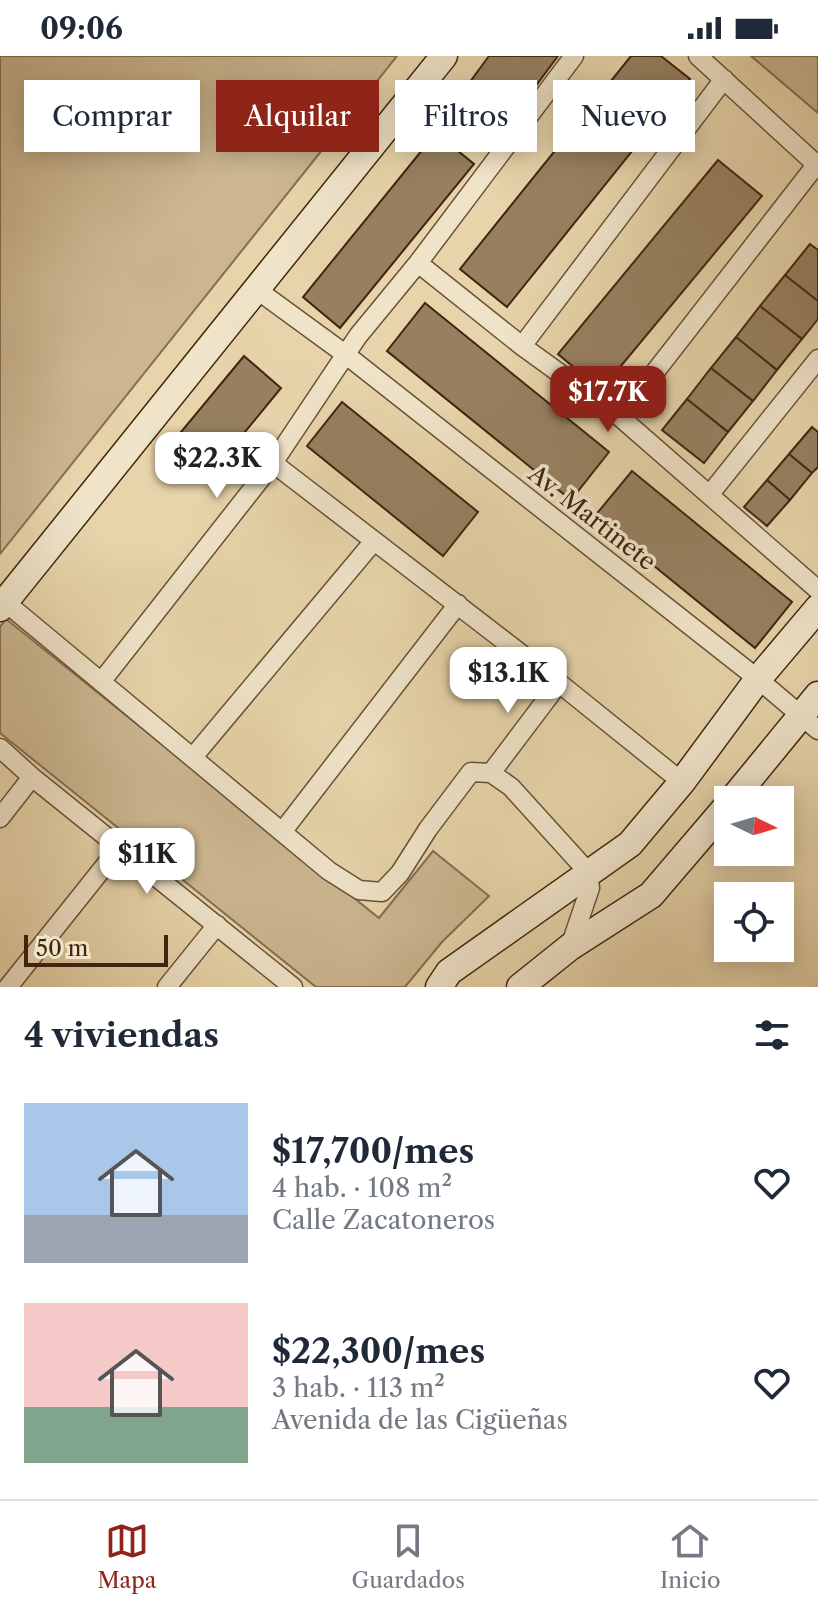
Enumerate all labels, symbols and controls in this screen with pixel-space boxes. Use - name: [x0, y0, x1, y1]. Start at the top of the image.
- text: 09:06: [40, 10, 123, 47]
- chip: Comprar: [24, 80, 200, 152]
- chip: Alquilar: [216, 80, 379, 152]
- chip: Filtros: [395, 80, 537, 152]
- chip: Nuevo: [553, 80, 695, 152]
- pin: $17.7K: [543, 366, 673, 434]
- text: $17.7K: [568, 376, 648, 408]
- pin: $22.3K: [152, 432, 282, 500]
- text: $22.3K: [173, 442, 261, 474]
- street label: Av. Martinete: [522, 458, 662, 576]
- pin: $13.1K: [443, 647, 573, 715]
- text: $13.1K: [468, 657, 548, 689]
- north arrow: [714, 786, 794, 866]
- map controls: [714, 786, 794, 962]
- pin: $11K: [100, 828, 194, 896]
- text: $11K: [118, 838, 176, 870]
- button: locate: [714, 882, 794, 962]
- scale bar: [24, 931, 168, 967]
- text: 50 m: [36, 935, 88, 962]
- icon: filters: [750, 1013, 794, 1057]
- text: 4 viviendas: [24, 1014, 219, 1056]
- text: $17,700/mes: [272, 1130, 474, 1172]
- icon: home: [88, 1135, 184, 1231]
- icon: heart: [750, 1161, 794, 1205]
- text: 4 hab. · 108 m²: [272, 1172, 452, 1204]
- text: Calle Zacatoneros: [272, 1204, 495, 1236]
- text: $22,300/mes: [272, 1330, 485, 1372]
- icon: home: [88, 1335, 184, 1431]
- icon: heart: [750, 1361, 794, 1405]
- text: 3 hab. · 113 m²: [272, 1372, 445, 1404]
- text: Avenida de las Cigüeñas: [272, 1404, 568, 1436]
- tab: Mapa: [98, 1519, 156, 1594]
- tab: Guardados: [351, 1519, 465, 1594]
- tab: Inicio: [660, 1519, 720, 1594]

